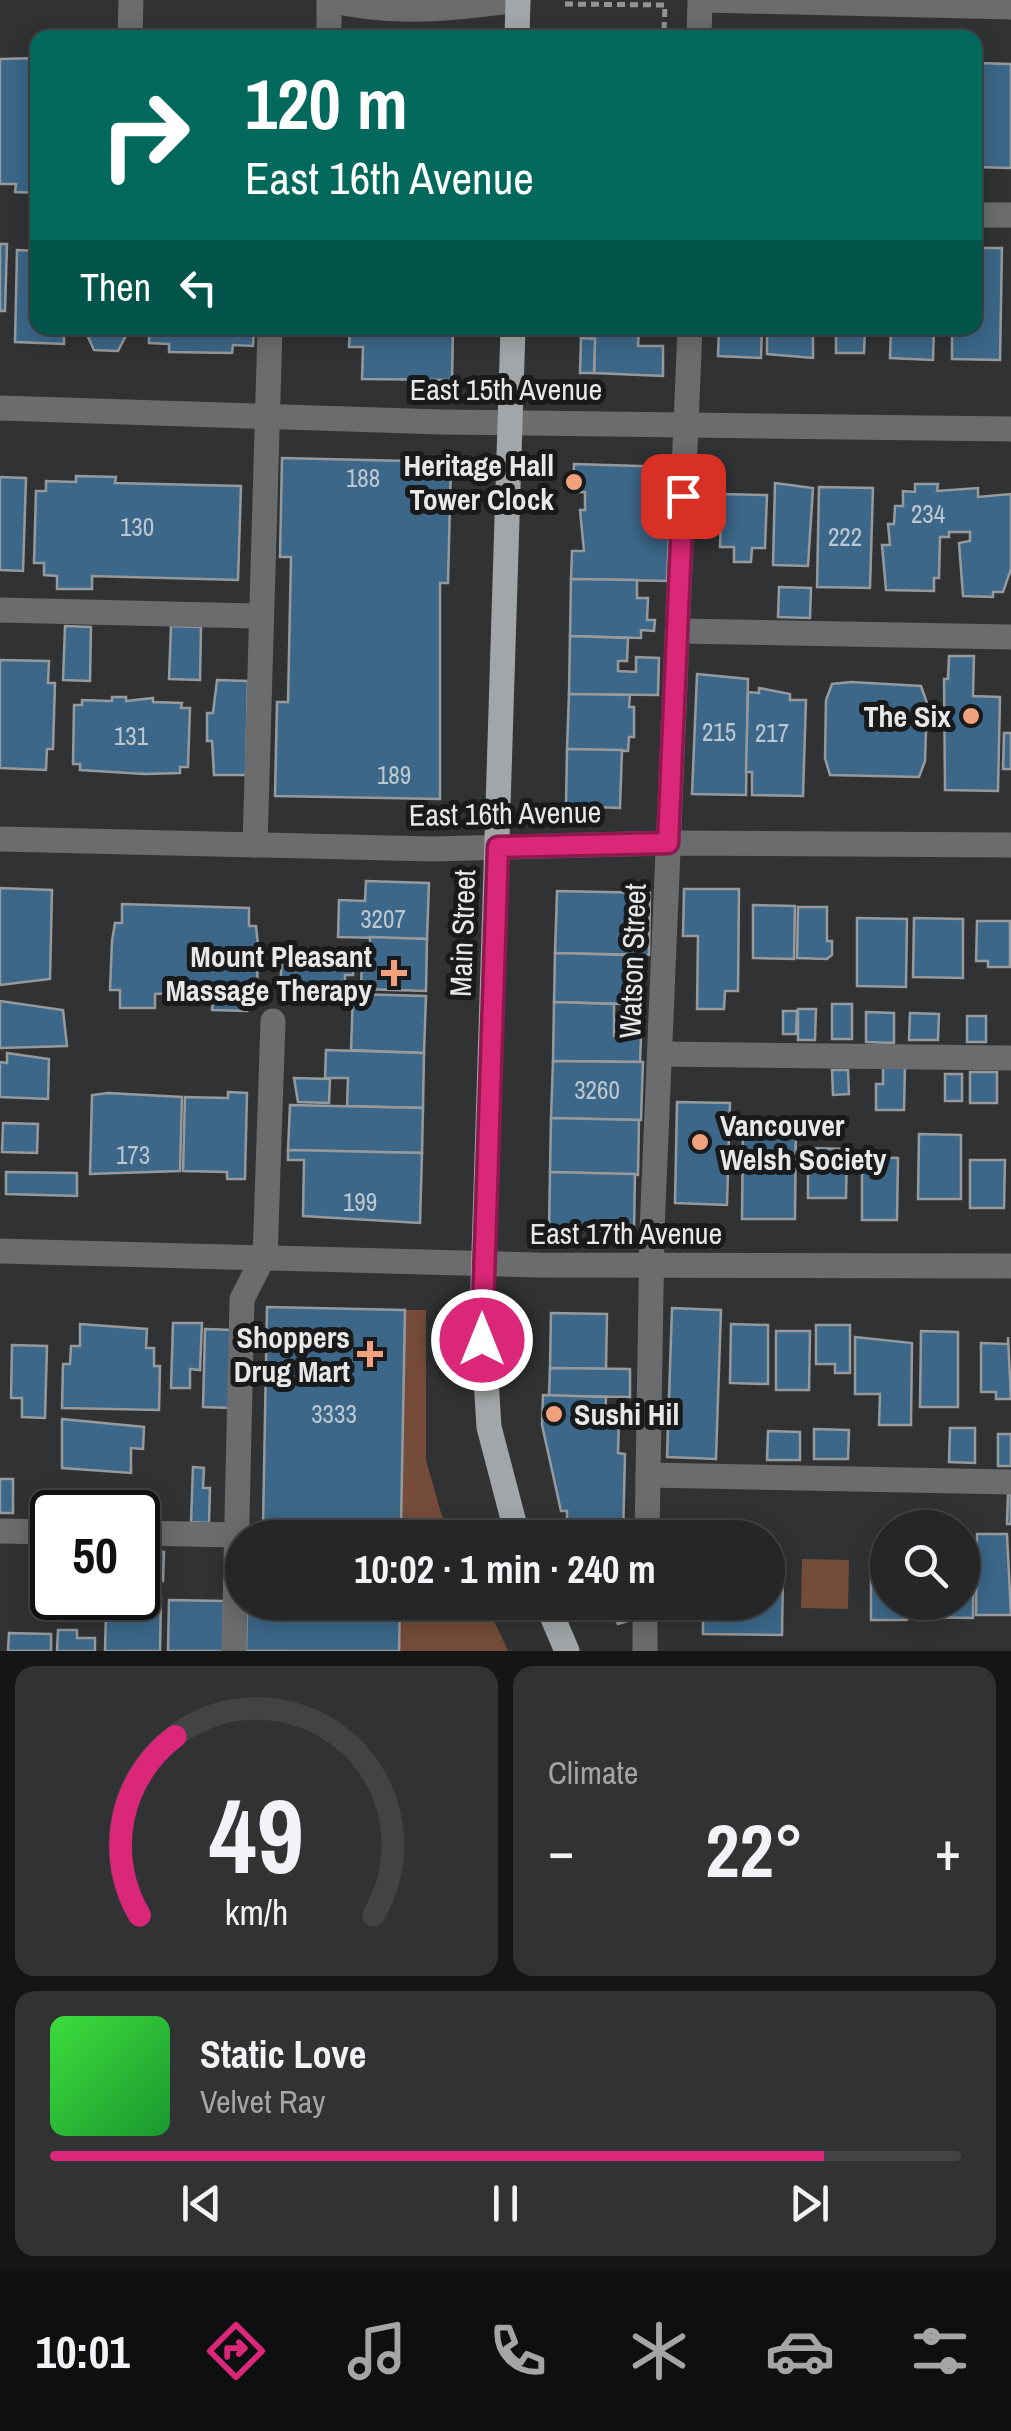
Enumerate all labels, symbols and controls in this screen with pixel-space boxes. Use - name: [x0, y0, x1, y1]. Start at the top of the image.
- text: 120 m: [245, 57, 408, 151]
- icon: right: [80, 70, 210, 200]
- text: East 16th Avenue: [245, 147, 534, 208]
- icon: left: [171, 260, 226, 315]
- text: Then: [80, 262, 151, 313]
- street label: East 15th Avenue: [410, 369, 602, 409]
- place label: Heritage Hall Tower Clock: [404, 445, 554, 519]
- pin: [641, 454, 726, 539]
- house number: 188: [346, 461, 380, 495]
- icon: arrive: [656, 469, 711, 524]
- marker: Heritage Hall Tower Clock: [563, 471, 585, 493]
- house number: 234: [911, 497, 945, 531]
- house number: 130: [120, 510, 154, 544]
- house number: 222: [828, 520, 862, 554]
- place label: The Six: [863, 696, 951, 736]
- marker: The Six: [960, 705, 982, 727]
- house number: 215: [702, 715, 736, 749]
- house number: 217: [755, 716, 789, 750]
- house number: 131: [114, 719, 149, 753]
- house number: 189: [377, 758, 411, 792]
- street label: East 16th Avenue: [408, 791, 602, 835]
- street label: Main Street: [440, 869, 484, 997]
- street label: Watson Street: [609, 883, 655, 1039]
- house number: 3207: [360, 902, 406, 936]
- place label: Mount Pleasant Massage Therapy: [166, 936, 372, 1010]
- marker: Mount Pleasant Massage Therapy: [381, 960, 407, 986]
- house number: 3260: [574, 1073, 620, 1107]
- place label: Vancouver Welsh Society: [720, 1105, 887, 1179]
- marker: Vancouver Welsh Society: [689, 1131, 711, 1153]
- house number: 173: [116, 1138, 150, 1172]
- house number: 199: [343, 1185, 377, 1219]
- street label: East 17th Avenue: [530, 1213, 722, 1253]
- position arrow: [430, 1288, 534, 1392]
- place label: Shoppers Drug Mart: [234, 1317, 350, 1391]
- marker: Shoppers Drug Mart: [359, 1343, 381, 1365]
- place label: Sushi Hil: [574, 1394, 679, 1434]
- house number: 3333: [311, 1397, 357, 1431]
- marker: Sushi Hil: [543, 1403, 565, 1425]
- speed limit sign: 50: [30, 1490, 160, 1620]
- map controls: [870, 1510, 980, 1620]
- button: search: [870, 1510, 980, 1620]
- text: 10:02 · 1 min · 240 m: [354, 1544, 656, 1595]
- text: Climate: [548, 1751, 638, 1794]
- text: 49: [209, 1765, 304, 1905]
- text: 22°: [705, 1799, 804, 1900]
- text: −: [548, 1813, 574, 1887]
- text: +: [935, 1813, 961, 1887]
- text: km/h: [225, 1888, 288, 1936]
- text: Static Love: [200, 2029, 366, 2080]
- text: Velvet Ray: [200, 2080, 325, 2123]
- icon: previous: [174, 2176, 229, 2231]
- icon: pause: [478, 2176, 533, 2231]
- icon: next: [782, 2176, 837, 2231]
- icon: directions: [201, 2316, 271, 2386]
- icon: music: [342, 2316, 412, 2386]
- icon: phone: [483, 2316, 553, 2386]
- icon: climate: [624, 2316, 694, 2386]
- icon: car: [765, 2316, 835, 2386]
- icon: filters: [905, 2316, 975, 2386]
- text: 10:01: [35, 2321, 130, 2382]

